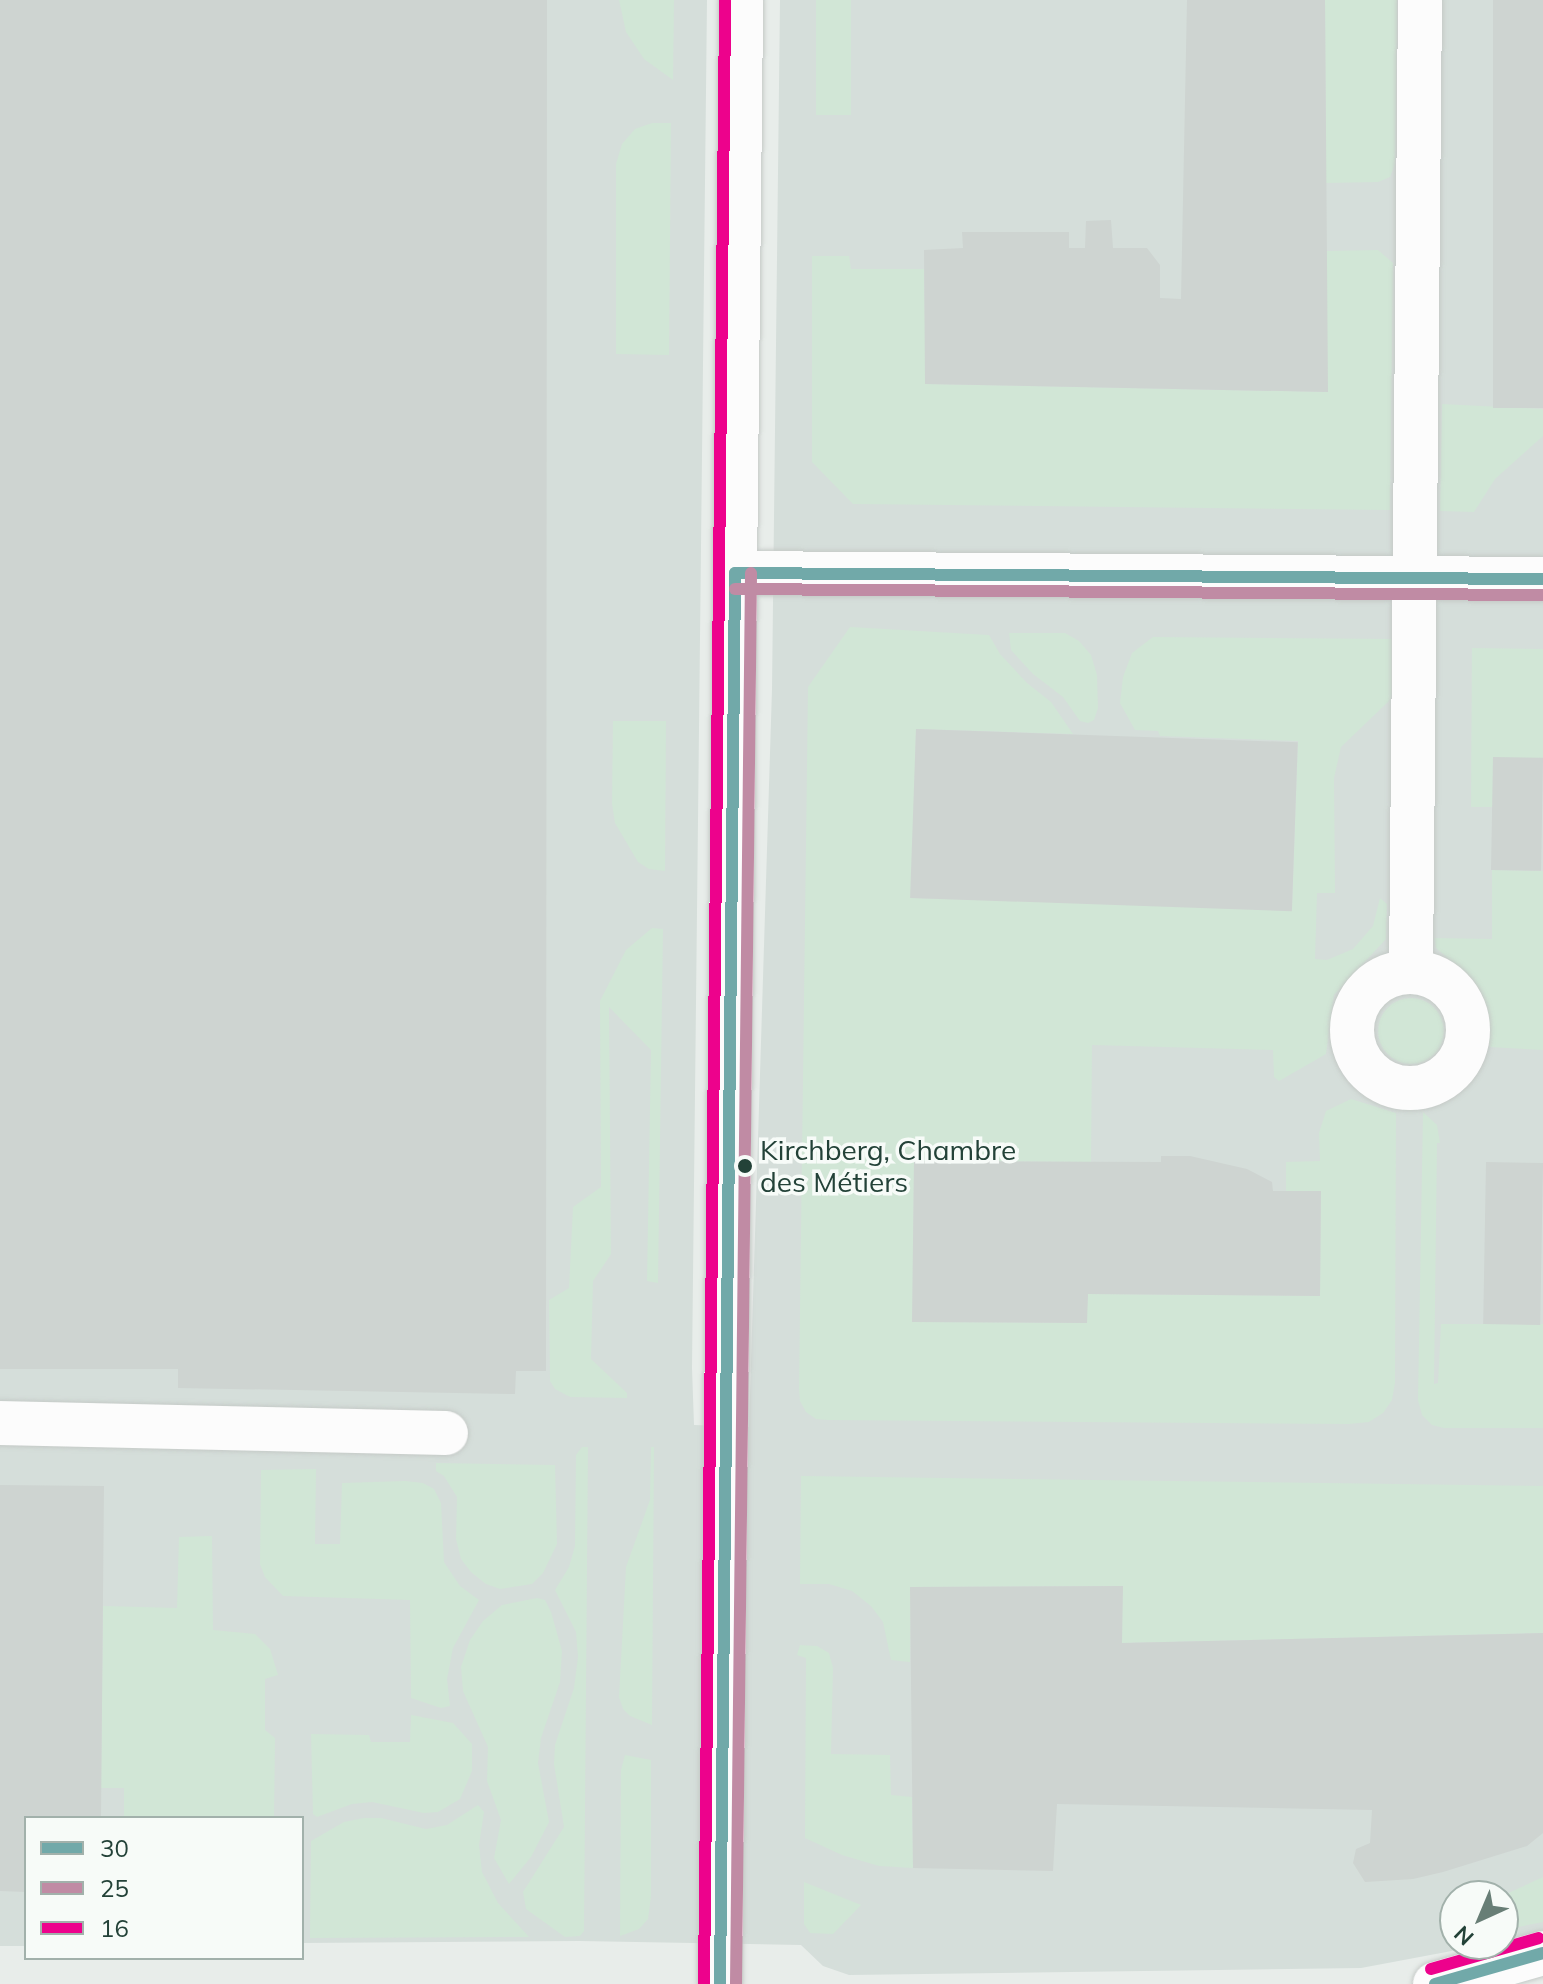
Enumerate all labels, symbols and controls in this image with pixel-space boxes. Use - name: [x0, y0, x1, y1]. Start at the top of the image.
- place label: Kirchberg, Chambre des Métiers: [760, 1133, 1016, 1199]
- marker: Kirchberg, Chambre des Métiers: [737, 1158, 753, 1174]
- legend: [24, 1816, 304, 1960]
- text: 30: [100, 1833, 129, 1863]
- text: 25: [100, 1873, 129, 1903]
- north arrow: [1439, 1880, 1519, 1960]
- text: 16: [100, 1913, 129, 1943]
- text: N: [1448, 1920, 1479, 1952]

